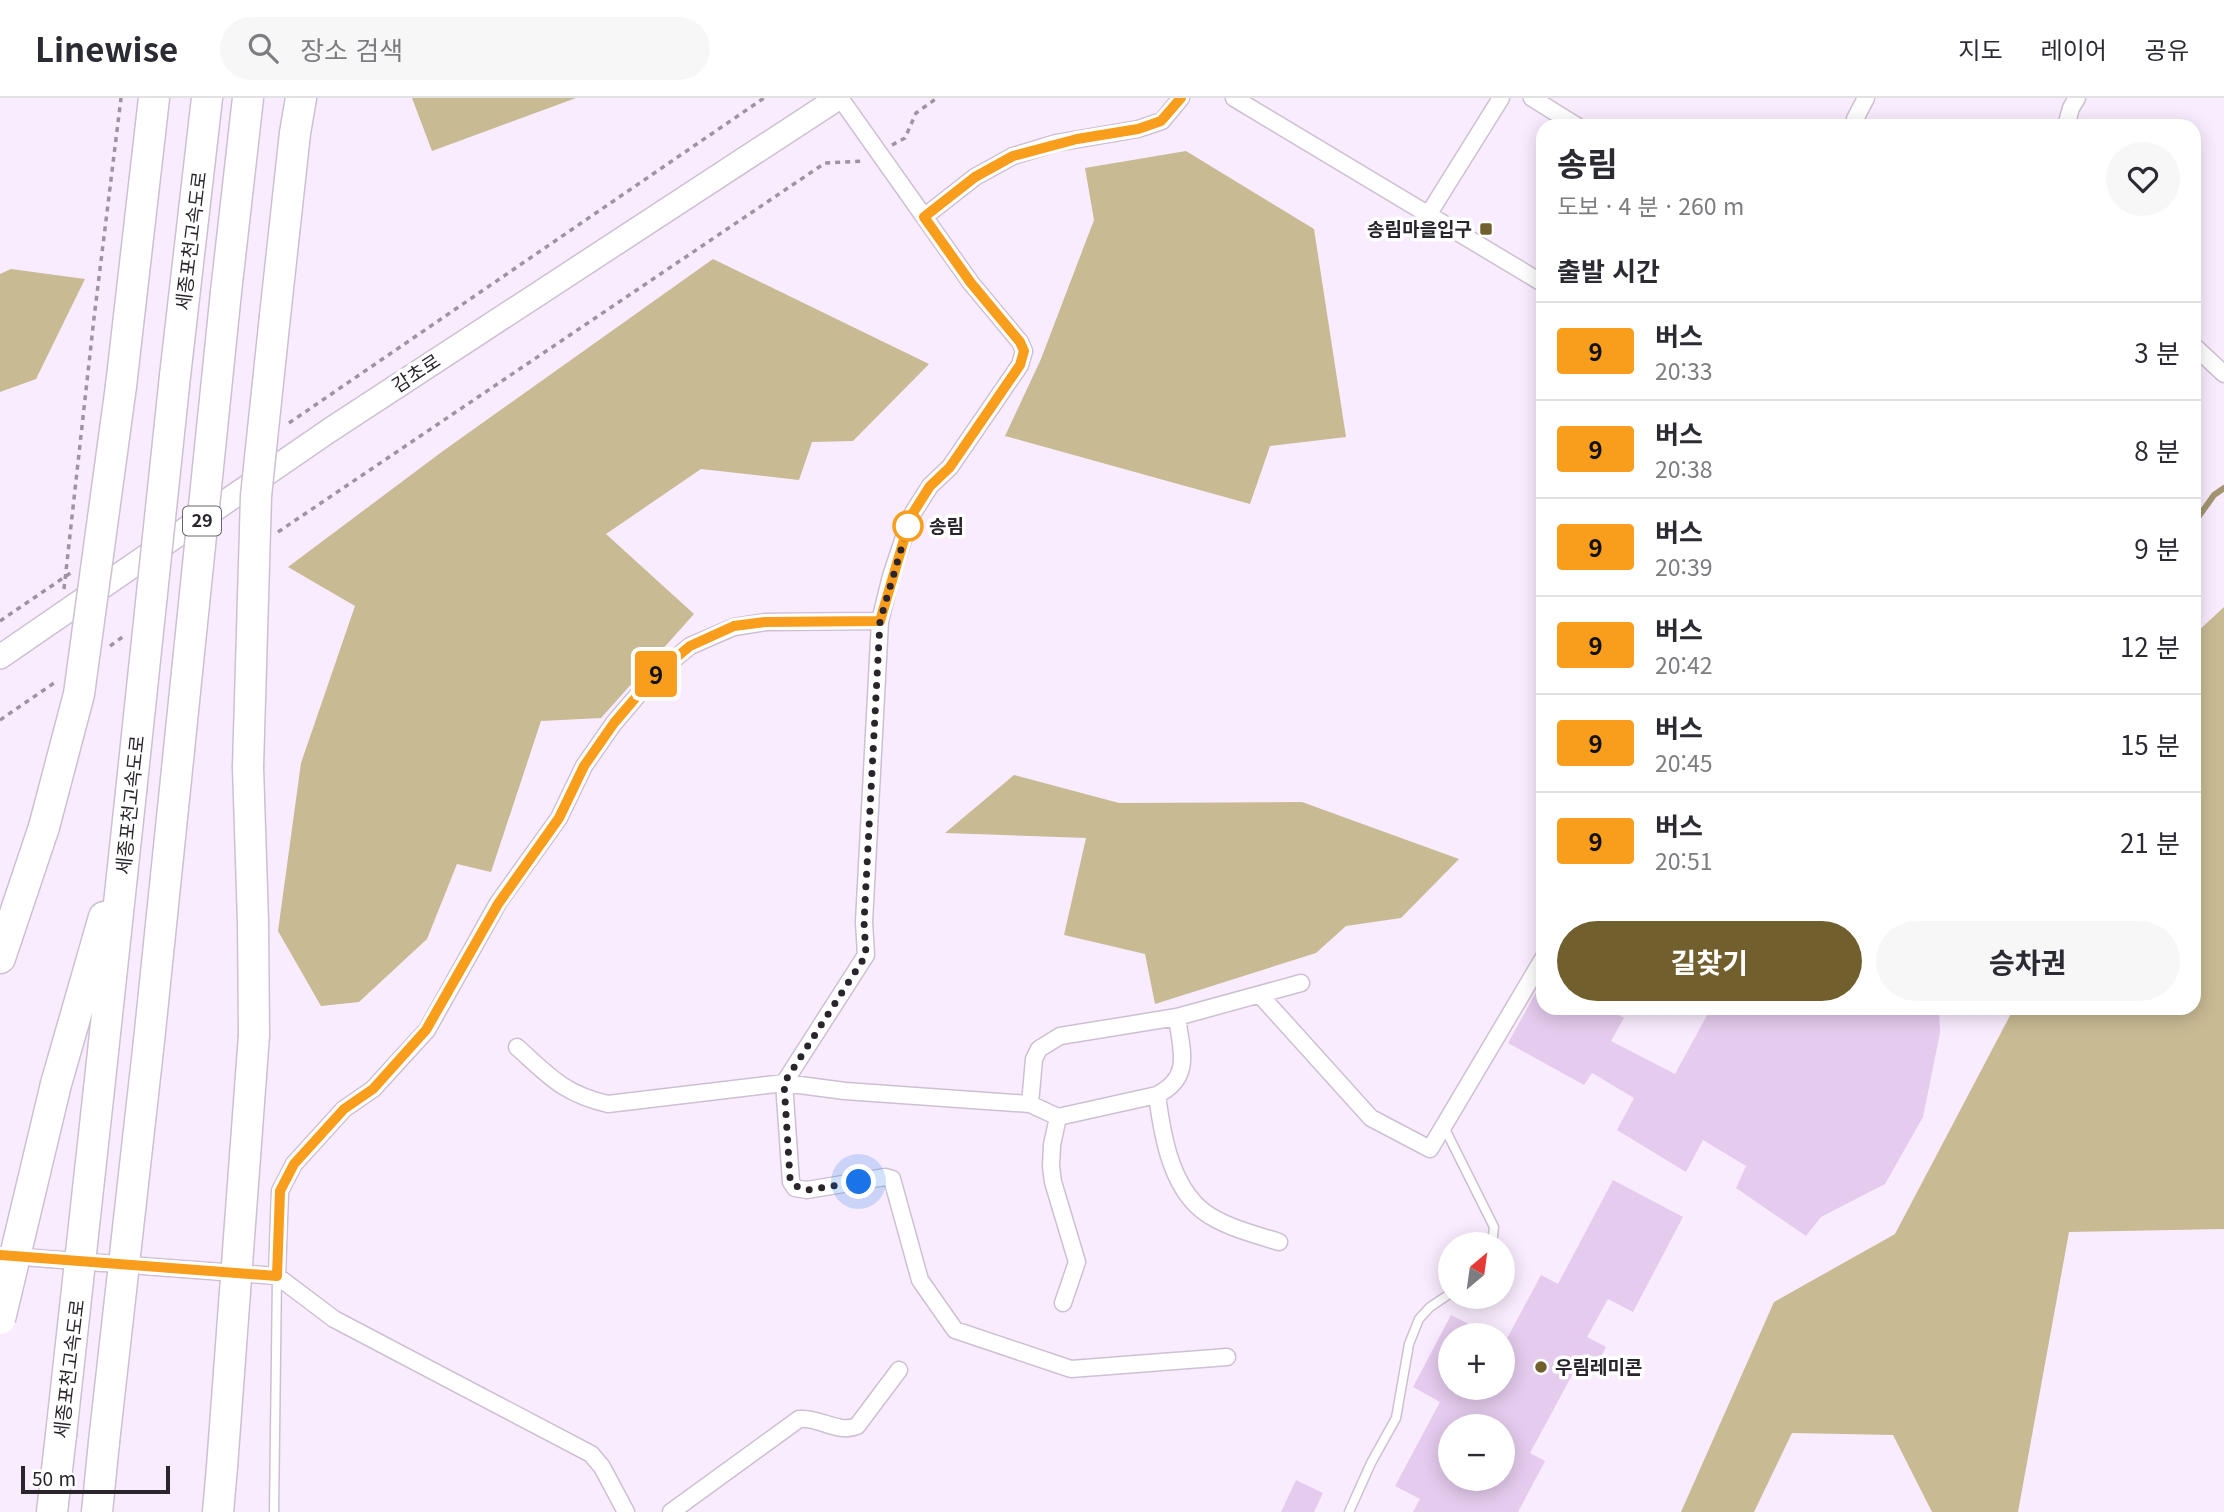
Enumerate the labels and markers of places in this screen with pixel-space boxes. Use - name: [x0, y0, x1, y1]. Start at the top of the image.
- place label: 송림마을입구: [1367, 214, 1472, 241]
- marker: 송림마을입구: [1478, 221, 1494, 237]
- marker: 송림: [893, 511, 923, 541]
- place label: 송림: [929, 511, 964, 538]
- place label: 우림레미콘: [1555, 1352, 1642, 1379]
- marker: 우림레미콘: [1533, 1359, 1549, 1375]

